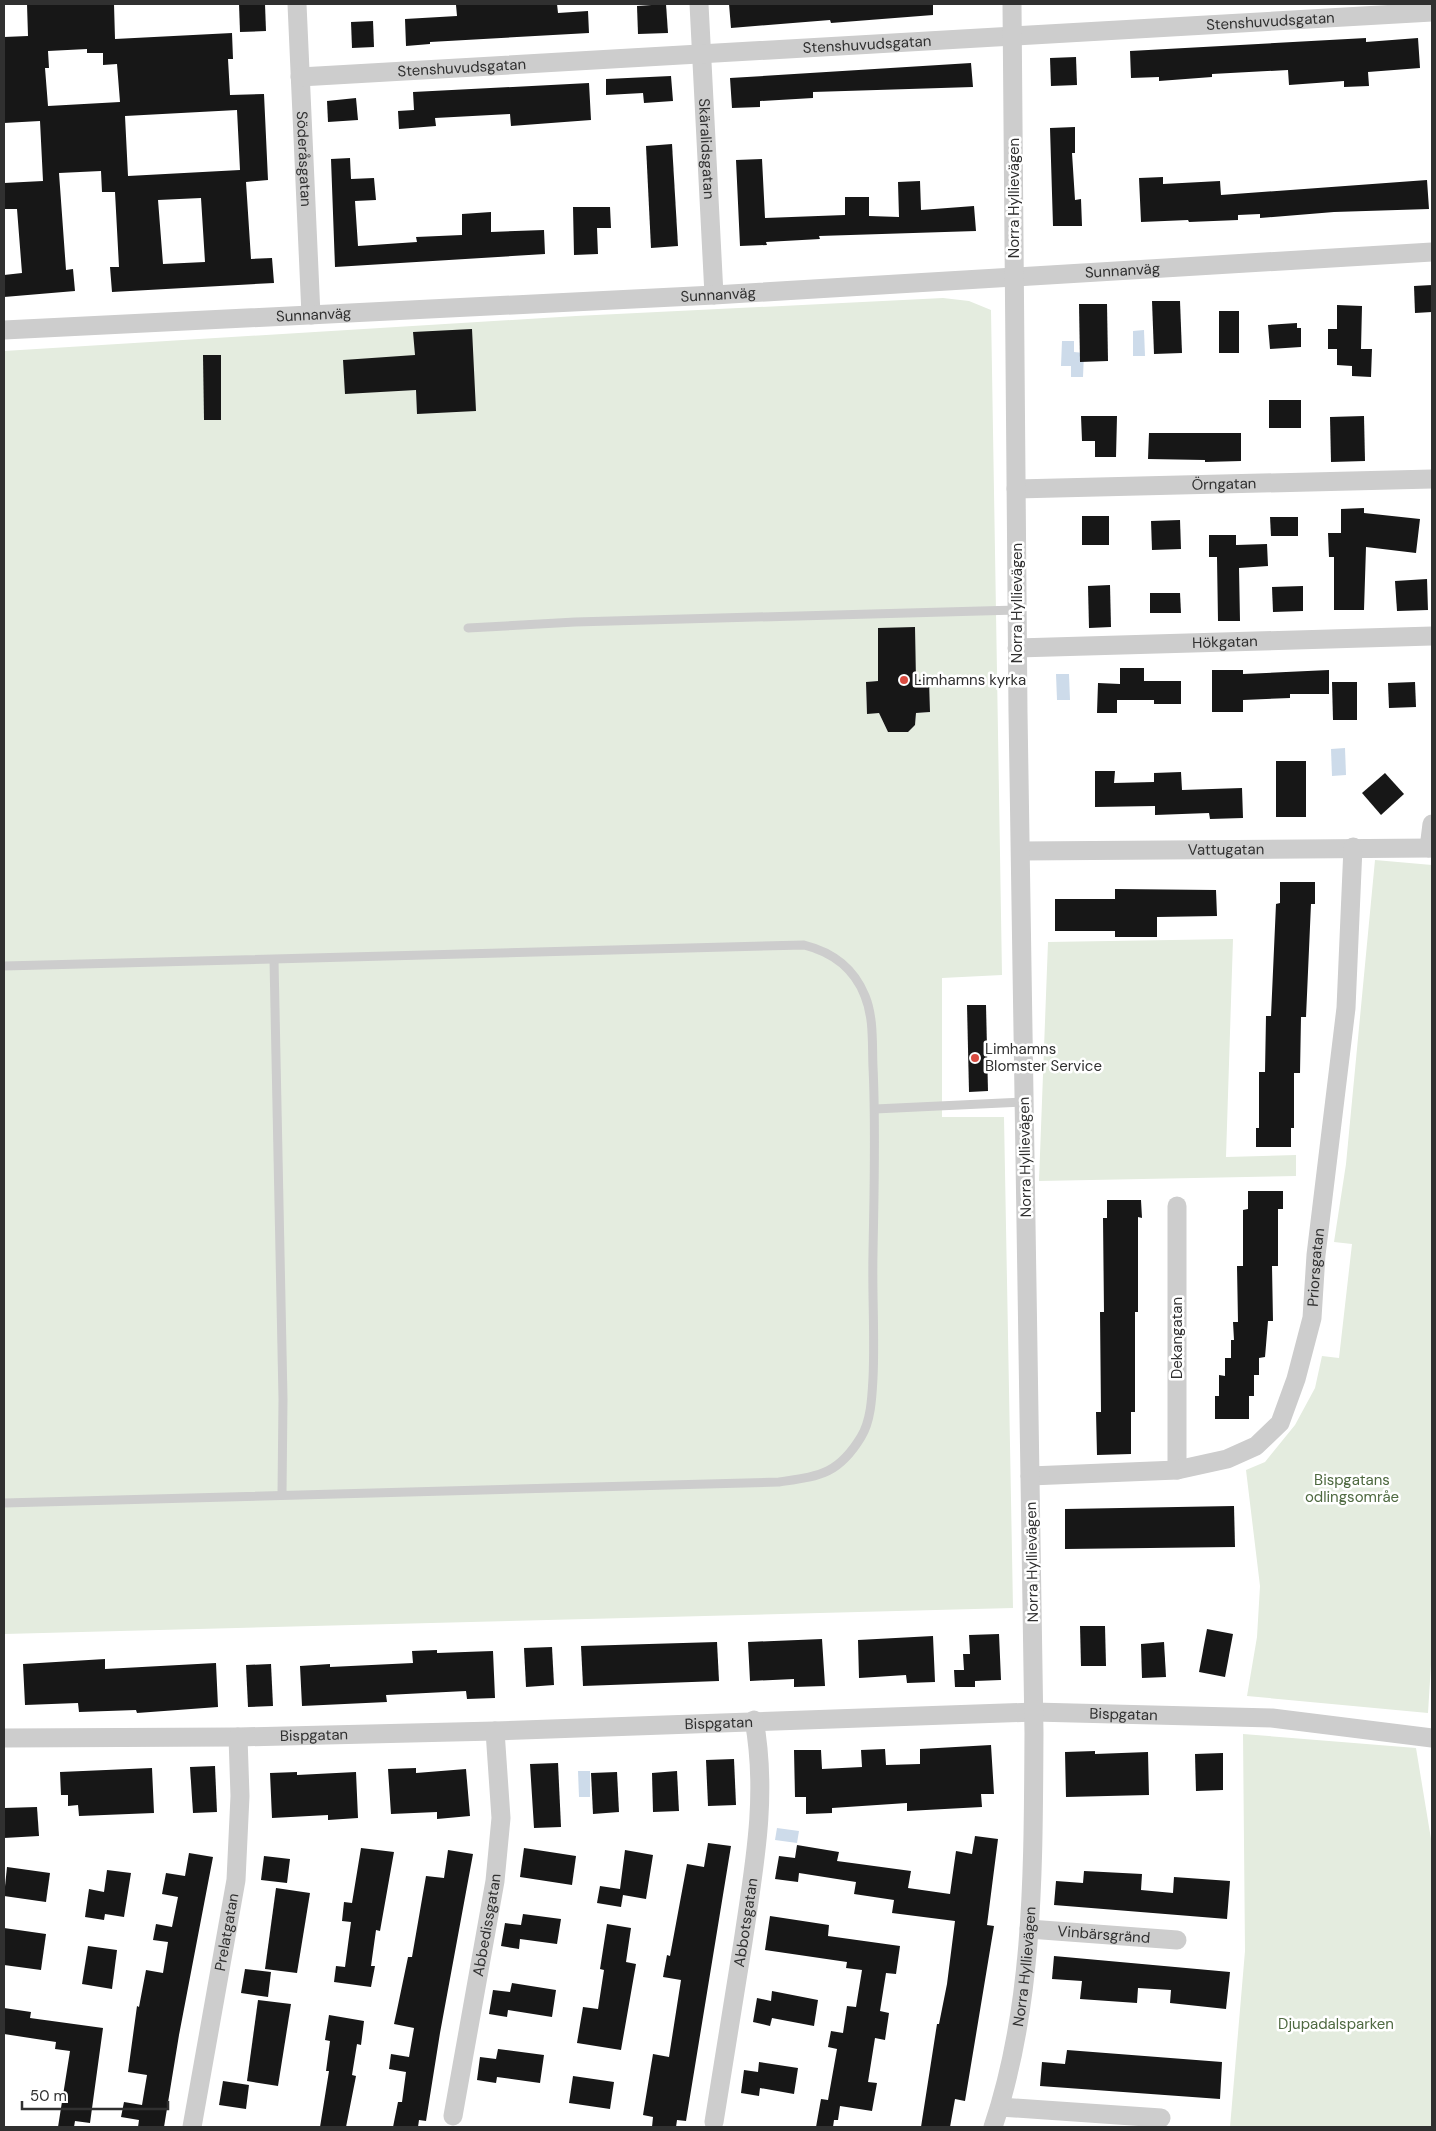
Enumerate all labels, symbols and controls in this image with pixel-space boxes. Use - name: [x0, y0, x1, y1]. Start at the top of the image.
- street label: Stenshuvudsgatan: [1206, 8, 1335, 35]
- street label: Stenshuvudsgatan: [802, 31, 932, 58]
- street label: Stenshuvudsgatan: [397, 54, 527, 81]
- street label: Skäralidsgatan: [694, 98, 719, 200]
- street label: Söderåsgatan: [292, 111, 316, 207]
- street label: Norra Hyllievägen: [1004, 138, 1024, 258]
- street label: Sunnanväg: [1084, 258, 1161, 283]
- street label: Sunnanväg: [680, 283, 756, 307]
- street label: Sunnanväg: [276, 303, 352, 327]
- street label: Örngatan: [1191, 473, 1257, 495]
- street label: Norra Hyllievägen: [1007, 543, 1027, 663]
- street label: Hökgatan: [1192, 631, 1258, 653]
- place label: Limhamns kyrka: [914, 670, 1026, 690]
- marker: Limhamns kyrka: [898, 674, 910, 686]
- street label: Vattugatan: [1188, 839, 1264, 860]
- place label: Limhamns Blomster Service: [985, 1039, 1102, 1076]
- marker: Limhamns Blomster Service: [969, 1052, 981, 1064]
- street label: Norra Hyllievägen: [1014, 1097, 1036, 1217]
- street label: Priorsgatan: [1303, 1227, 1329, 1307]
- street label: Dekangatan: [1167, 1297, 1187, 1379]
- park label: Bispgatans odlingsområe: [1305, 1470, 1399, 1507]
- street label: Norra Hyllievägen: [1021, 1502, 1043, 1622]
- street label: Bispgatan: [1089, 1703, 1158, 1725]
- street label: Bispgatan: [684, 1712, 753, 1734]
- street label: Bispgatan: [280, 1724, 348, 1746]
- street label: Abbedissgatan: [468, 1873, 506, 1978]
- street label: Abbotsgatan: [729, 1877, 762, 1969]
- street label: Prelatgatan: [210, 1892, 243, 1973]
- street label: Norra Hyllievägen: [1008, 1906, 1040, 2028]
- street label: Vinbärsgränd: [1057, 1921, 1151, 1948]
- park label: Djupadalsparken: [1278, 2014, 1394, 2034]
- scale bar: [22, 2078, 169, 2110]
- text: 50 m: [30, 2086, 67, 2106]

